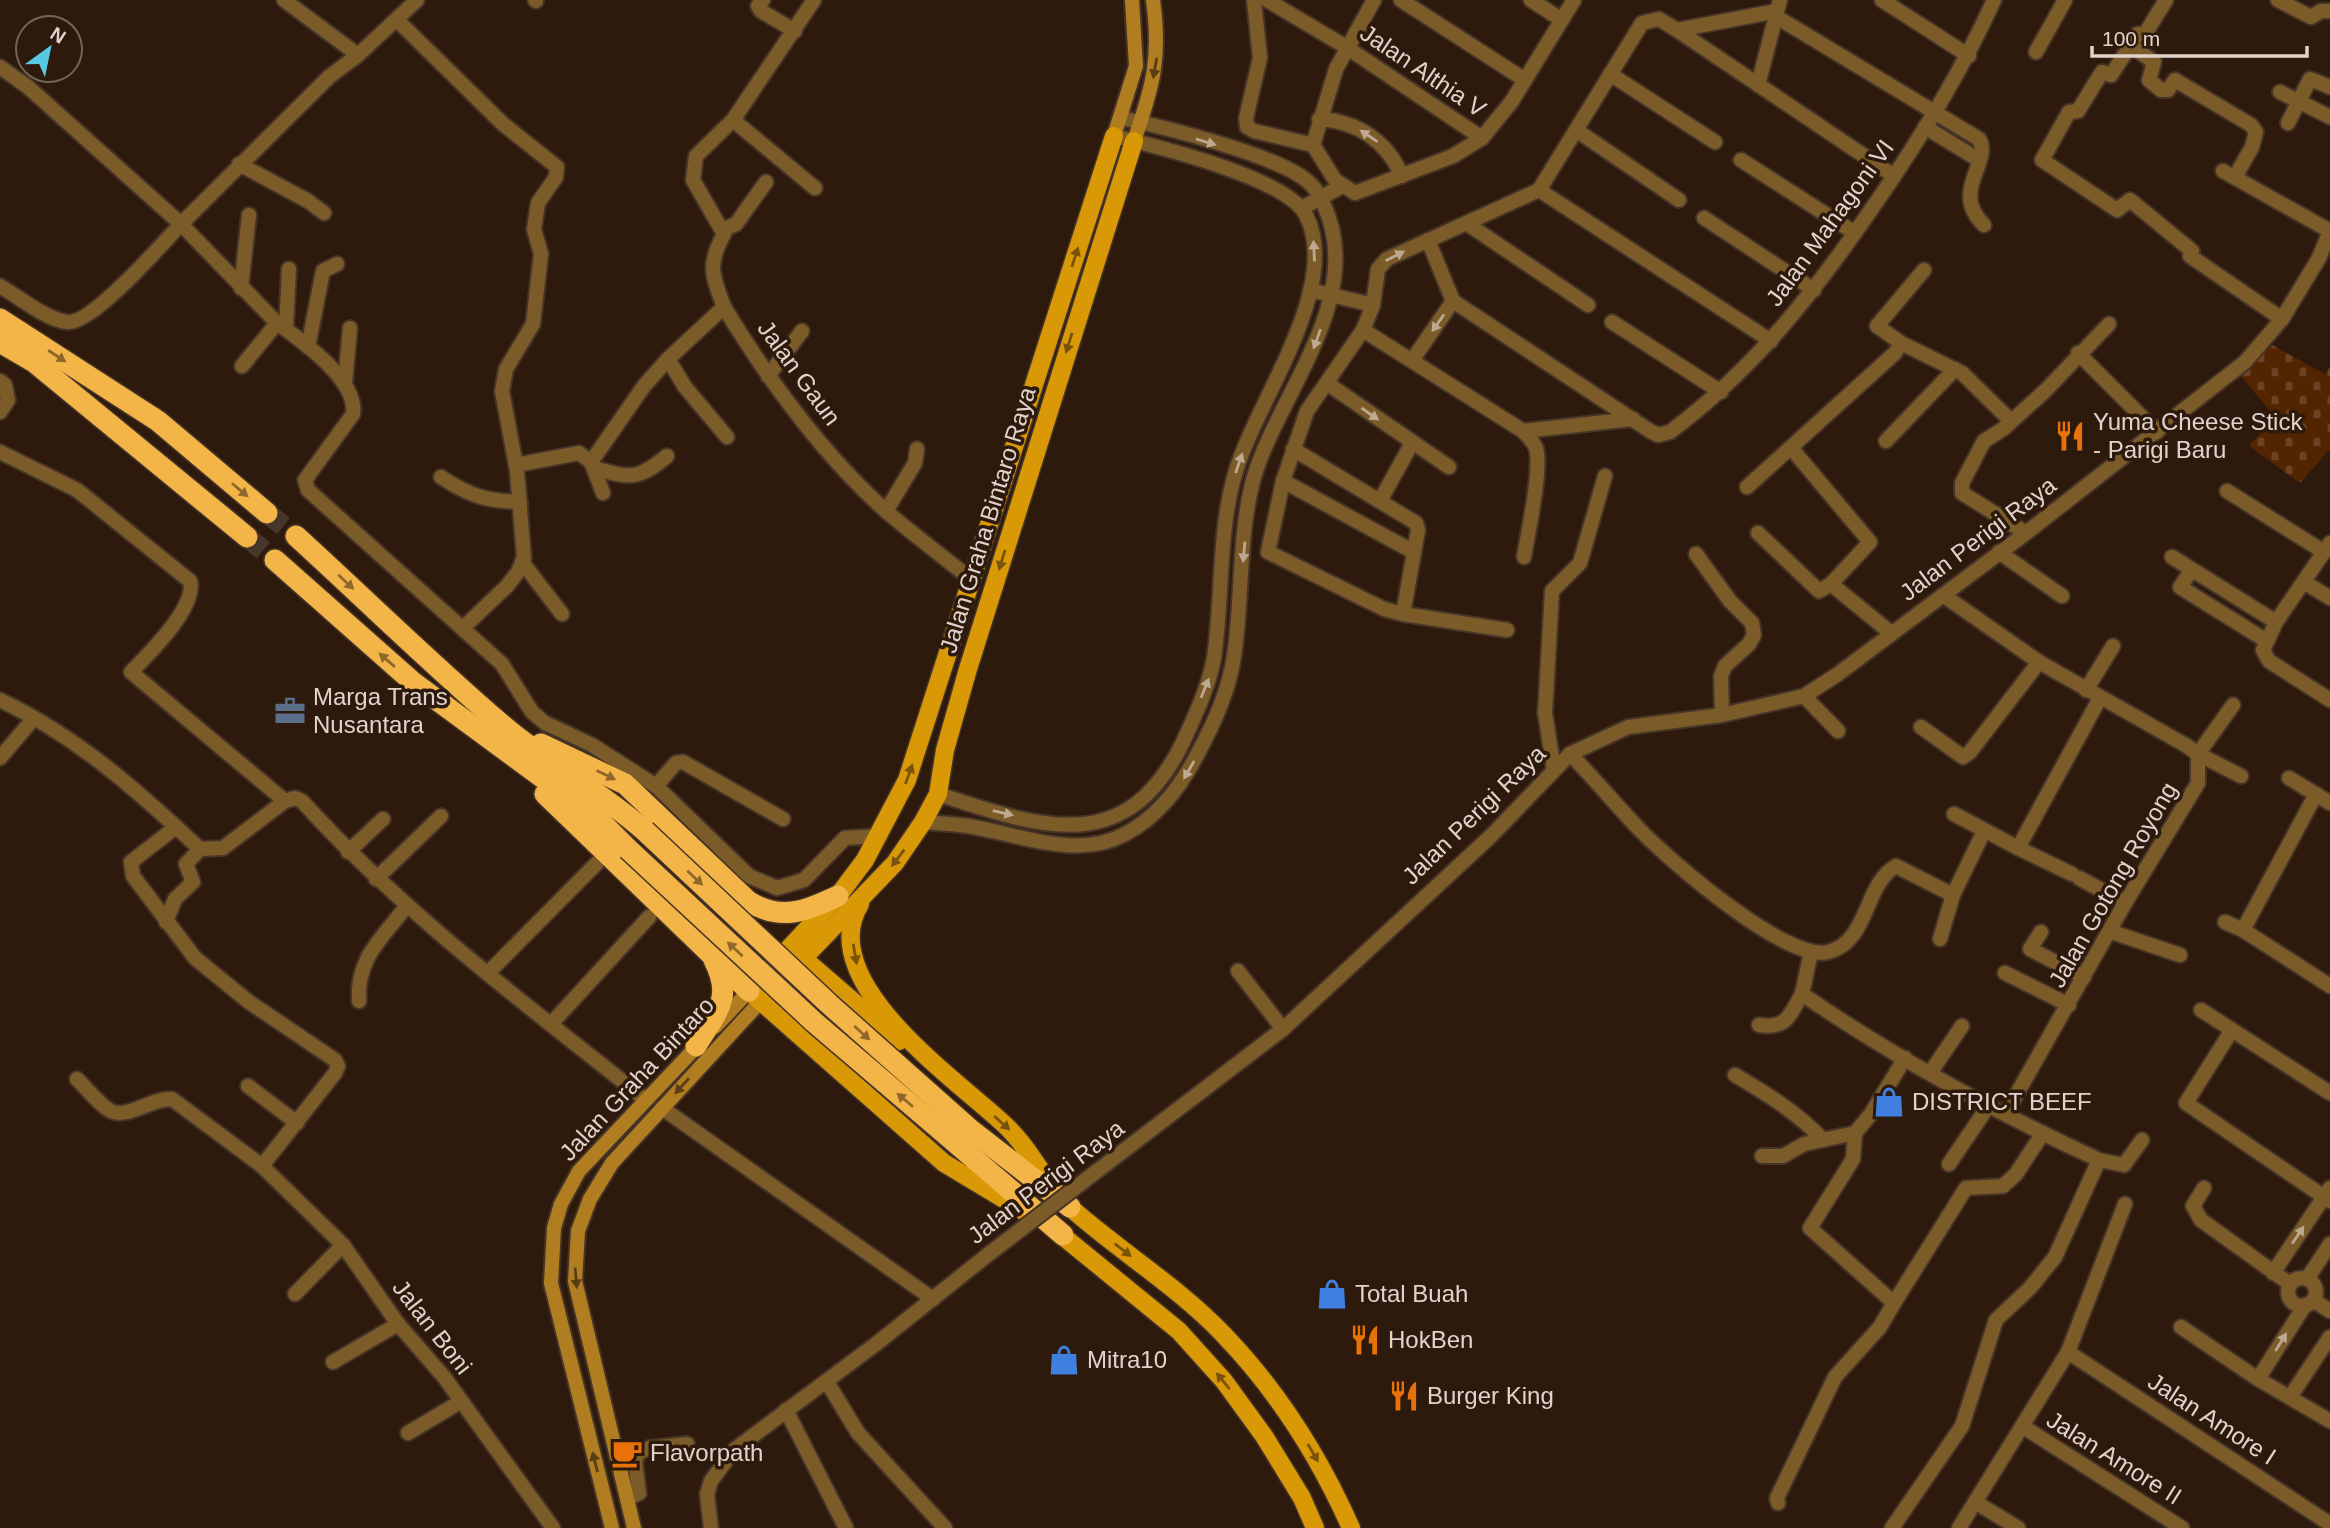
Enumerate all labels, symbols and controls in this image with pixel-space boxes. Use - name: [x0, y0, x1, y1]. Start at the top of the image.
- north arrow: [14, 14, 84, 84]
- scale bar: [2092, 14, 2307, 58]
- street label: Jalan Althia V: [1355, 19, 1491, 122]
- text: N: [47, 23, 69, 48]
- text: 100 m: [2102, 27, 2160, 50]
- one-way arrow: [1150, 57, 1161, 79]
- one-way arrow: [1359, 129, 1379, 142]
- street label: Jalan Mahagoni VI: [1760, 134, 1899, 311]
- one-way arrow: [1196, 137, 1217, 147]
- one-way arrow: [1309, 240, 1320, 262]
- one-way arrow: [1070, 247, 1080, 268]
- one-way arrow: [1385, 250, 1405, 261]
- one-way arrow: [1431, 314, 1445, 332]
- street label: Jalan Gaun: [752, 315, 846, 430]
- one-way arrow: [1311, 329, 1322, 350]
- one-way arrow: [1064, 333, 1074, 354]
- one-way arrow: [48, 349, 67, 362]
- street label: Jalan Graha Bintaro Raya: [934, 383, 1041, 656]
- one-way arrow: [1361, 407, 1379, 421]
- place label: Yuma Cheese Stick - Parigi Baru: [2093, 408, 2303, 463]
- restaurant icon: Yuma Cheese Stick - Parigi Baru: [2053, 419, 2087, 453]
- one-way arrow: [1234, 453, 1245, 474]
- street label: Jalan Perigi Raya: [1894, 471, 2061, 606]
- one-way arrow: [232, 482, 249, 497]
- one-way arrow: [1238, 541, 1249, 563]
- one-way arrow: [996, 550, 1006, 571]
- one-way arrow: [337, 574, 355, 590]
- one-way arrow: [379, 653, 396, 668]
- one-way arrow: [1200, 677, 1211, 698]
- place label: Marga Trans Nusantara: [313, 683, 448, 738]
- office icon: Marga Trans Nusantara: [273, 694, 307, 728]
- street label: Jalan Perigi Raya: [1397, 739, 1551, 890]
- one-way arrow: [1183, 760, 1195, 780]
- one-way arrow: [903, 763, 914, 784]
- one-way arrow: [596, 770, 617, 781]
- street label: Jalan Gotong Royong: [2043, 777, 2182, 992]
- one-way arrow: [992, 808, 1014, 819]
- one-way arrow: [891, 849, 905, 867]
- one-way arrow: [686, 870, 704, 886]
- one-way arrow: [726, 941, 744, 957]
- one-way arrow: [850, 943, 861, 965]
- street label: Jalan Graha Bintaro: [554, 991, 719, 1166]
- one-way arrow: [853, 1025, 870, 1040]
- one-way arrow: [674, 1077, 690, 1095]
- shop icon: DISTRICT BEEF: [1872, 1085, 1906, 1119]
- place label: DISTRICT BEEF: [1912, 1088, 2092, 1115]
- one-way arrow: [897, 1093, 914, 1108]
- street label: Jalan Perigi Raya: [962, 1114, 1129, 1249]
- one-way arrow: [993, 1114, 1010, 1130]
- one-way arrow: [2292, 1225, 2305, 1245]
- one-way arrow: [1114, 1242, 1132, 1257]
- one-way arrow: [571, 1267, 582, 1289]
- street label: Jalan Boni: [387, 1274, 478, 1379]
- shop icon: Total Buah: [1315, 1277, 1349, 1311]
- place label: Total Buah: [1355, 1280, 1468, 1307]
- restaurant icon: HokBen: [1348, 1323, 1382, 1357]
- place label: HokBen: [1388, 1326, 1473, 1353]
- one-way arrow: [2275, 1332, 2288, 1352]
- shop icon: Mitra10: [1047, 1343, 1081, 1377]
- place label: Mitra10: [1087, 1346, 1167, 1373]
- street label: Jalan Amore I: [2143, 1367, 2281, 1470]
- one-way arrow: [1216, 1373, 1231, 1390]
- restaurant icon: Burger King: [1387, 1379, 1421, 1413]
- place label: Burger King: [1427, 1382, 1554, 1409]
- street label: Jalan Amore II: [2042, 1405, 2186, 1510]
- cafe icon: Flavorpath: [610, 1436, 644, 1470]
- place label: Flavorpath: [650, 1439, 763, 1466]
- one-way arrow: [1307, 1443, 1319, 1462]
- one-way arrow: [589, 1451, 600, 1473]

